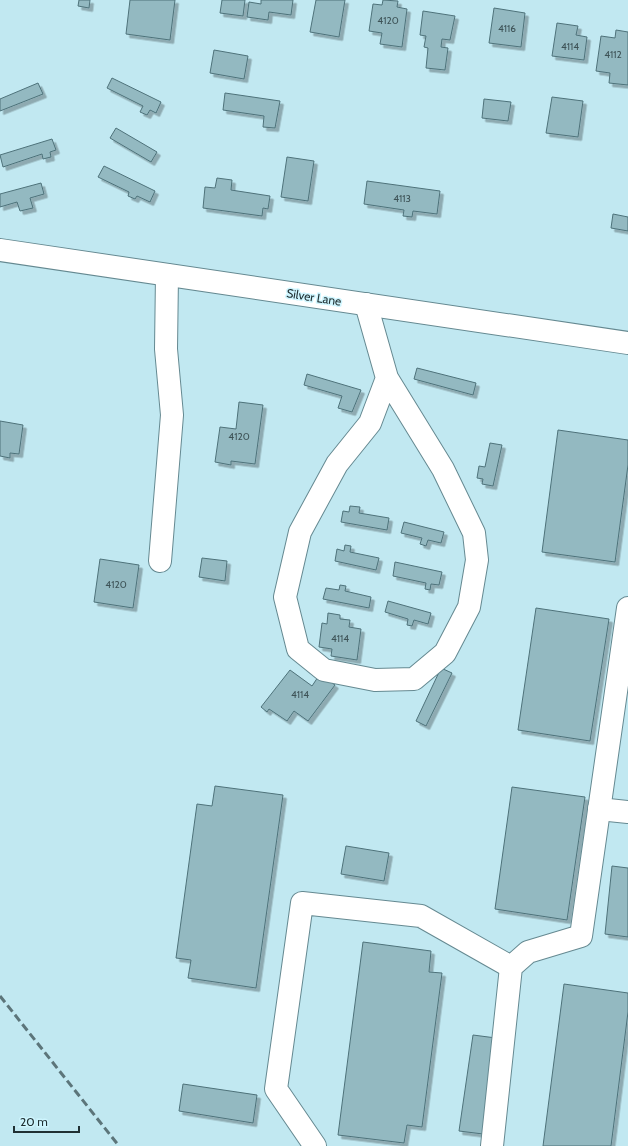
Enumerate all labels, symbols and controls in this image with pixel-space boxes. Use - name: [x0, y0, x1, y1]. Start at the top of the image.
- house number: 4120: [377, 14, 399, 27]
- house number: 4116: [498, 22, 516, 35]
- house number: 4114: [561, 40, 579, 53]
- house number: 4112: [604, 48, 622, 61]
- house number: 4113: [393, 192, 411, 205]
- street label: Silver Lane: [286, 285, 342, 309]
- house number: 4120: [228, 430, 250, 443]
- house number: 4120: [105, 578, 127, 591]
- house number: 4114: [331, 632, 349, 645]
- house number: 4114: [291, 688, 309, 701]
- scale bar: [14, 1108, 79, 1134]
- text: 20 m: [20, 1114, 48, 1129]

